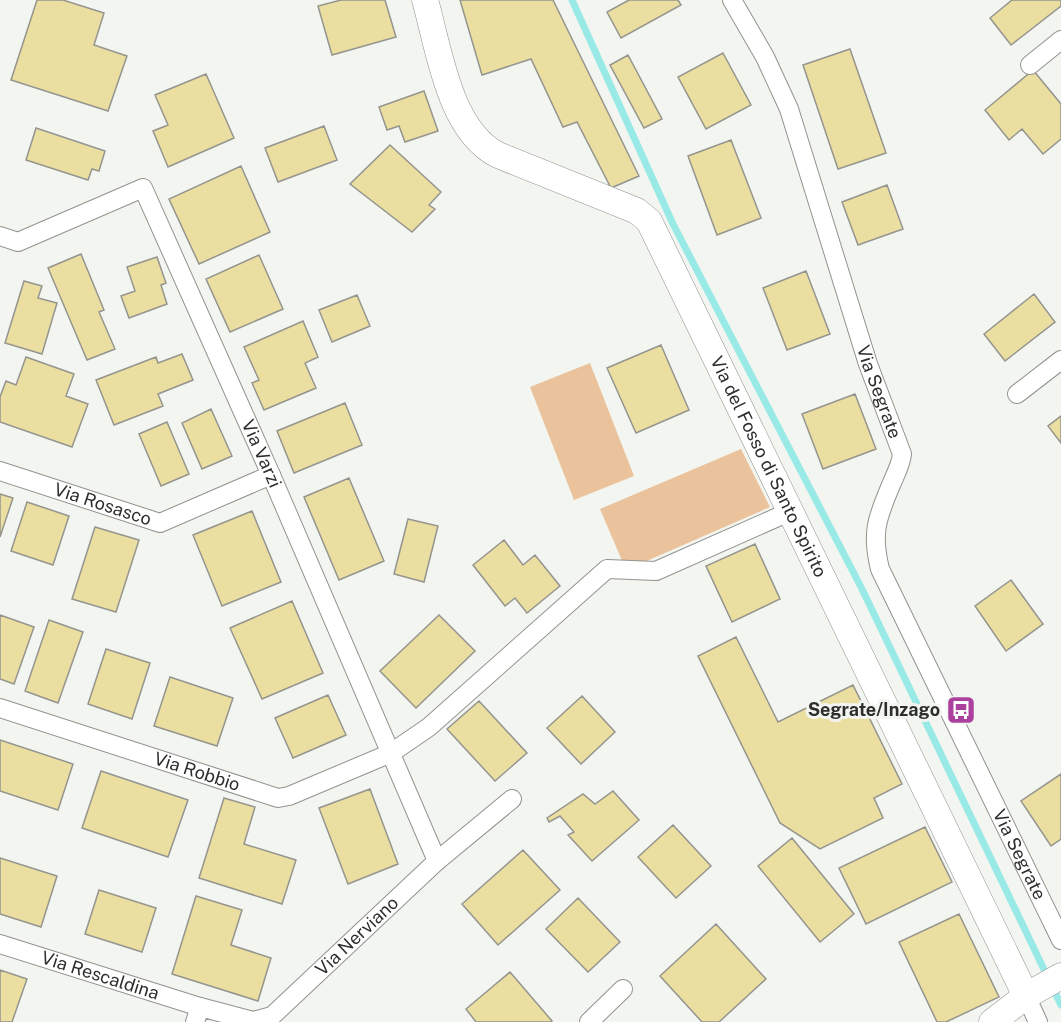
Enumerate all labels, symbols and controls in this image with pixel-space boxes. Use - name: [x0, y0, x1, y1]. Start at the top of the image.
- street label: Via Segrate: [853, 343, 906, 441]
- street label: Via del Fosso di Santo Spirito: [706, 353, 832, 580]
- street label: Via Varzi: [238, 416, 286, 491]
- street label: Via Rosasco: [52, 478, 154, 529]
- bus stop icon: Segrate/Inzago: [945, 694, 977, 726]
- place label: Segrate/Inzago: [808, 699, 940, 720]
- street label: Via Robbio: [151, 748, 243, 795]
- street label: Via Segrate: [989, 806, 1051, 903]
- street label: Via Nerviano: [311, 892, 403, 980]
- street label: Via Rescaldina: [39, 947, 162, 1003]

